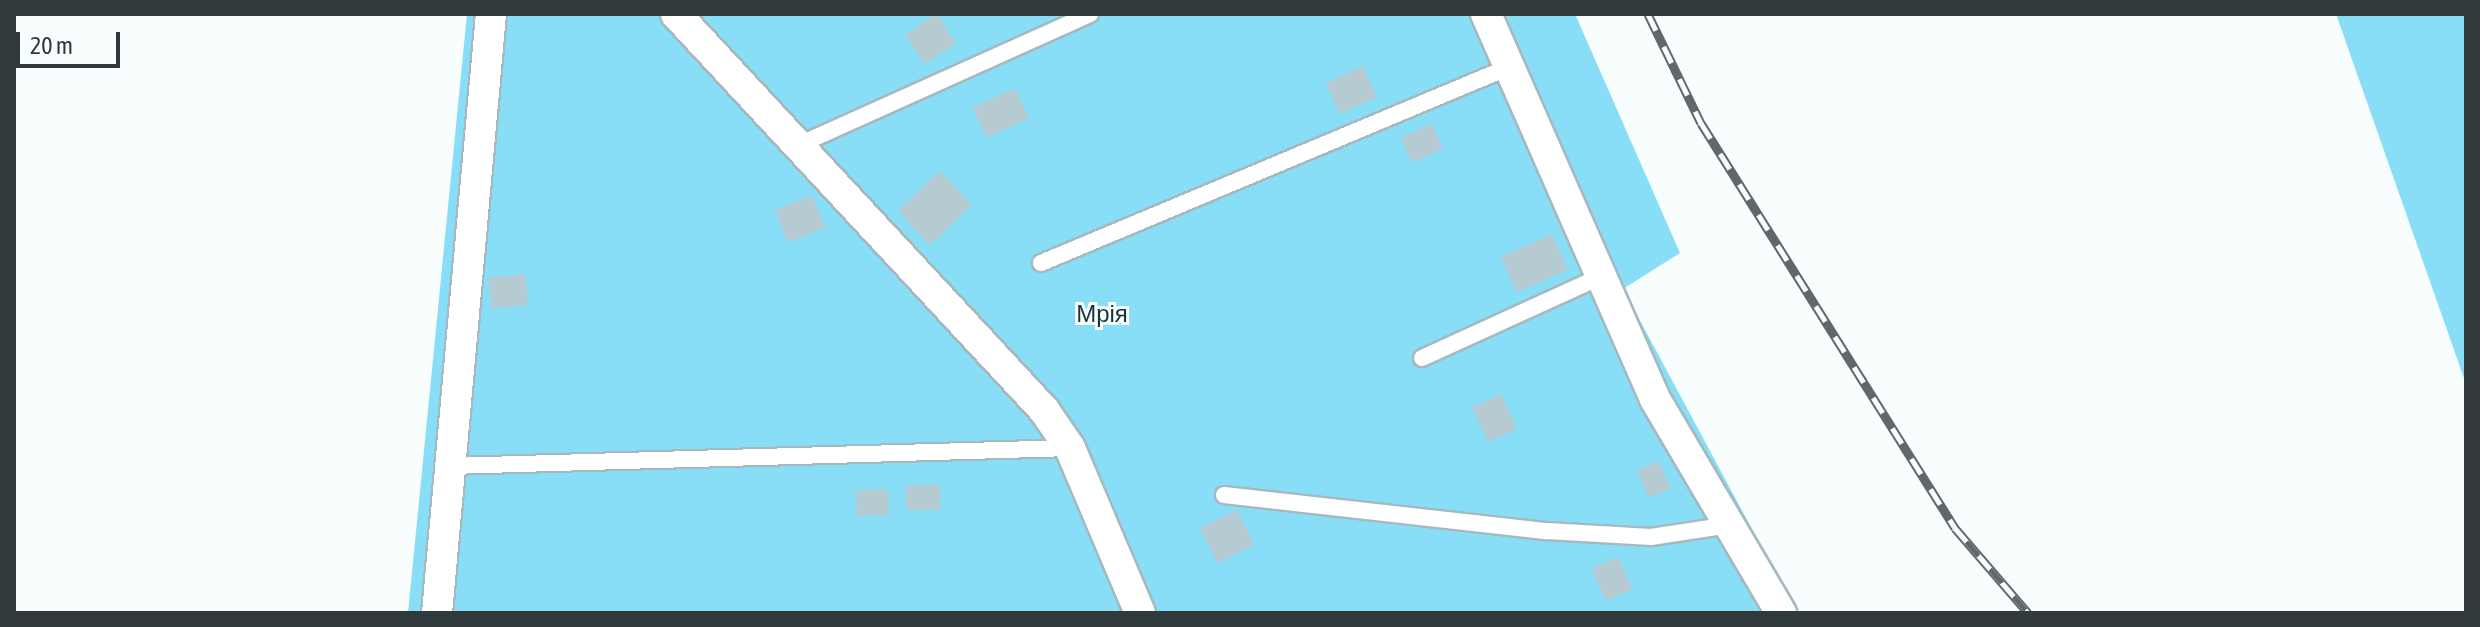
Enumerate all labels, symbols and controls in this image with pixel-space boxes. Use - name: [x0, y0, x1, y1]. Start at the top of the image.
- scale bar: [20, 16, 124, 66]
- text: 20 m: [30, 32, 73, 59]
- park label: Мрія: [1076, 300, 1128, 328]

